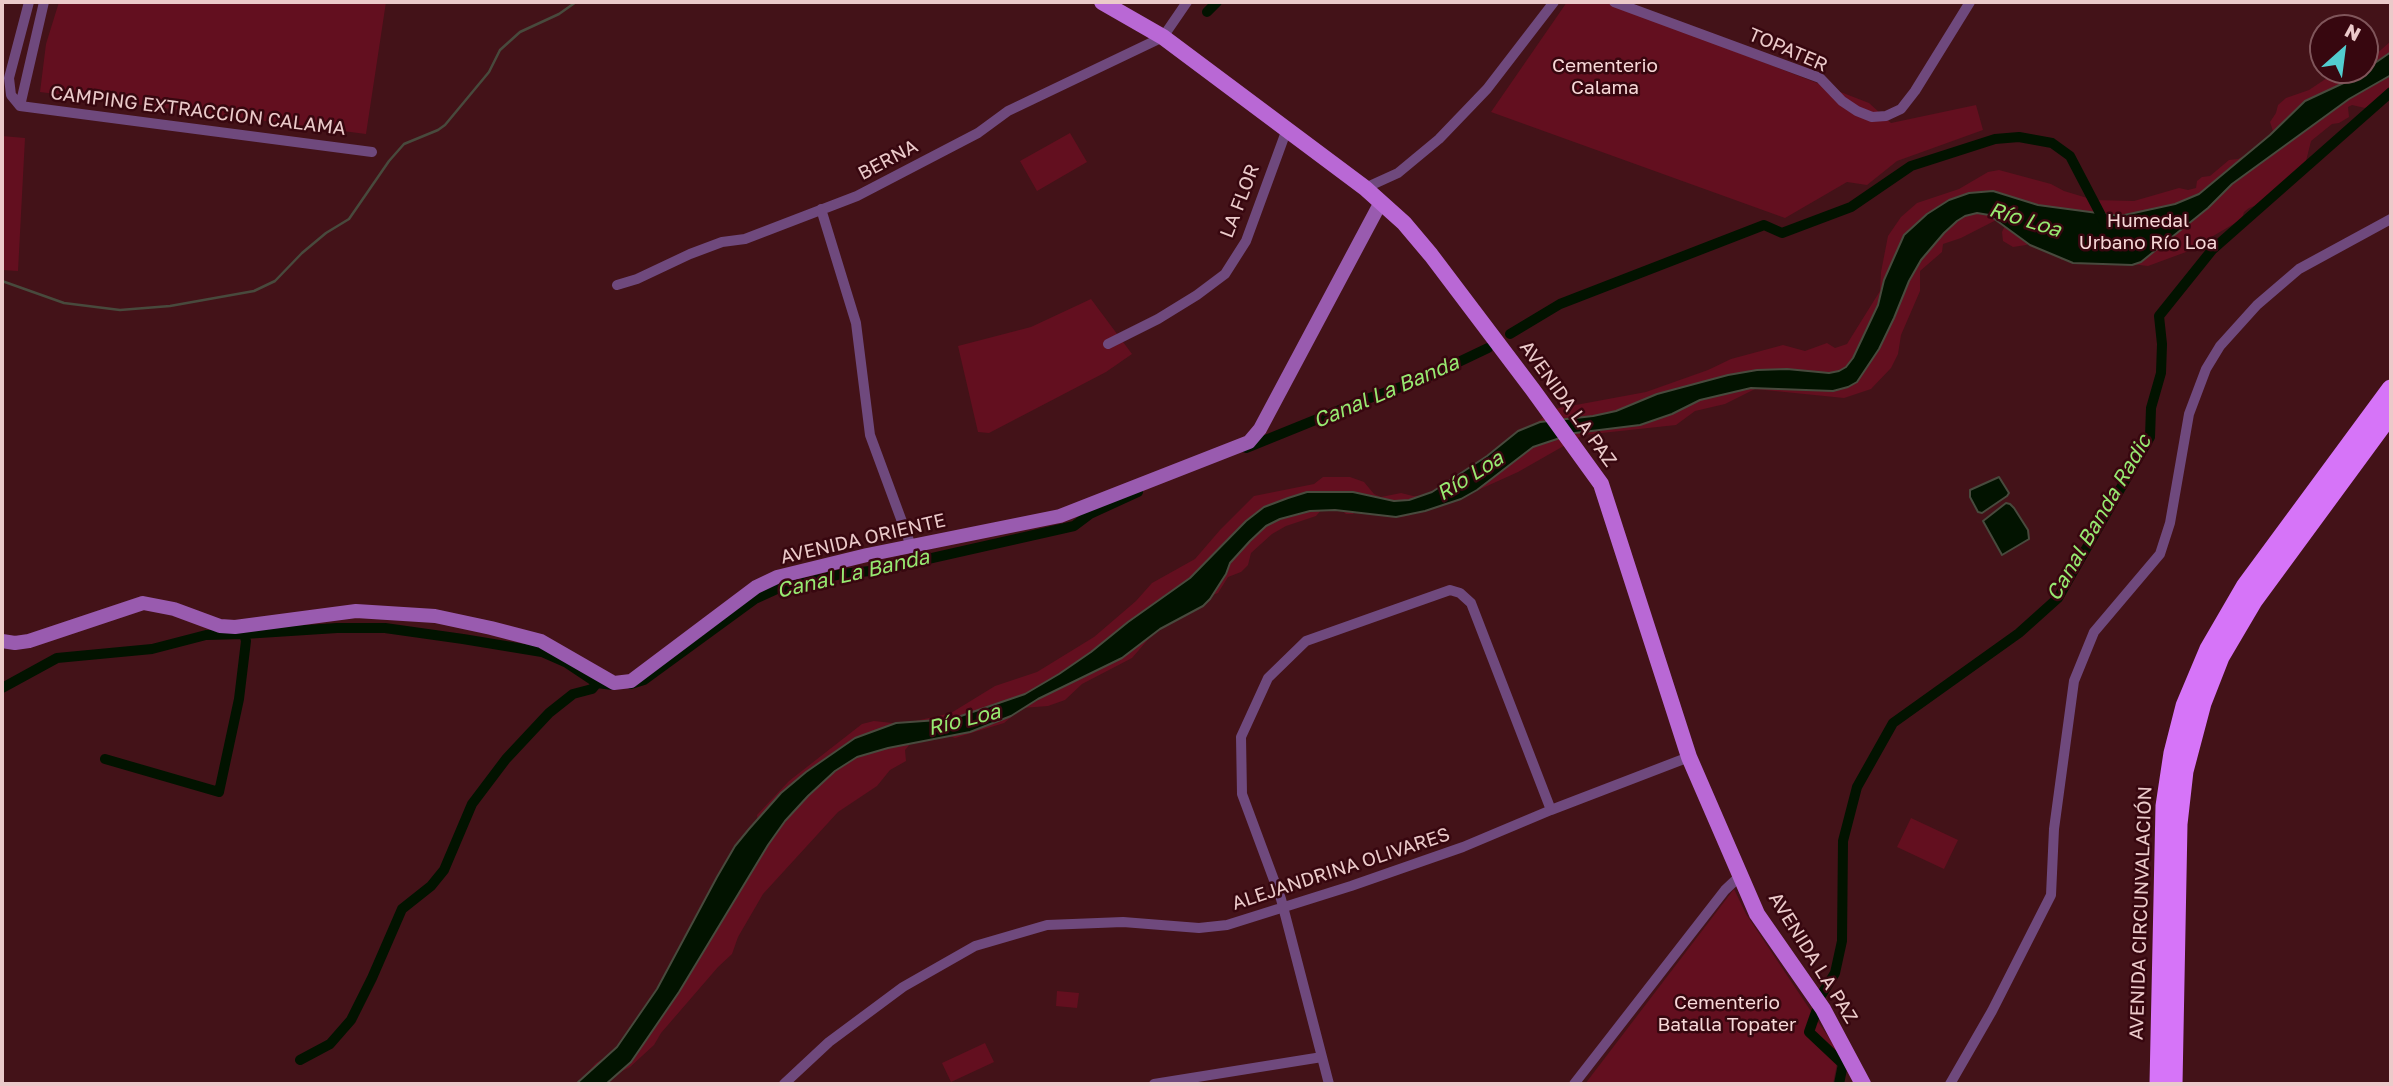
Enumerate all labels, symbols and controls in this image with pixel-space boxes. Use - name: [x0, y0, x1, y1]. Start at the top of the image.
- north arrow: [2309, 14, 2379, 84]
- text: N: [2341, 18, 2365, 45]
- street label: TOPATER: [1745, 23, 1831, 77]
- park label: Cementerio Calama: [1552, 55, 1658, 99]
- street label: CAMPING EXTRACCION CALAMA: [49, 82, 347, 140]
- street label: BERNA: [854, 135, 922, 185]
- street label: LA FLOR: [1216, 161, 1264, 241]
- water label: Río Loa: [1986, 197, 2064, 243]
- park label: Humedal Urbano Río Loa: [2079, 210, 2217, 254]
- street label: AVENIDA LA PAZ: [1515, 337, 1621, 471]
- water label: Canal La Banda: [1309, 350, 1463, 434]
- water label: Canal Banda Radic: [2041, 430, 2157, 606]
- water label: Río Loa: [1432, 446, 1508, 506]
- street label: AVENIDA ORIENTE: [778, 509, 948, 569]
- water label: Canal La Banda: [774, 544, 932, 604]
- water label: Río Loa: [925, 699, 1003, 741]
- street label: AVENIDA CIRCUNVALACIÓN: [2125, 786, 2157, 1040]
- street label: ALEJANDRINA OLIVARES: [1229, 823, 1453, 915]
- street label: AVENIDA LA PAZ: [1764, 888, 1862, 1028]
- park label: Cementerio Batalla Topater: [1658, 992, 1796, 1036]

